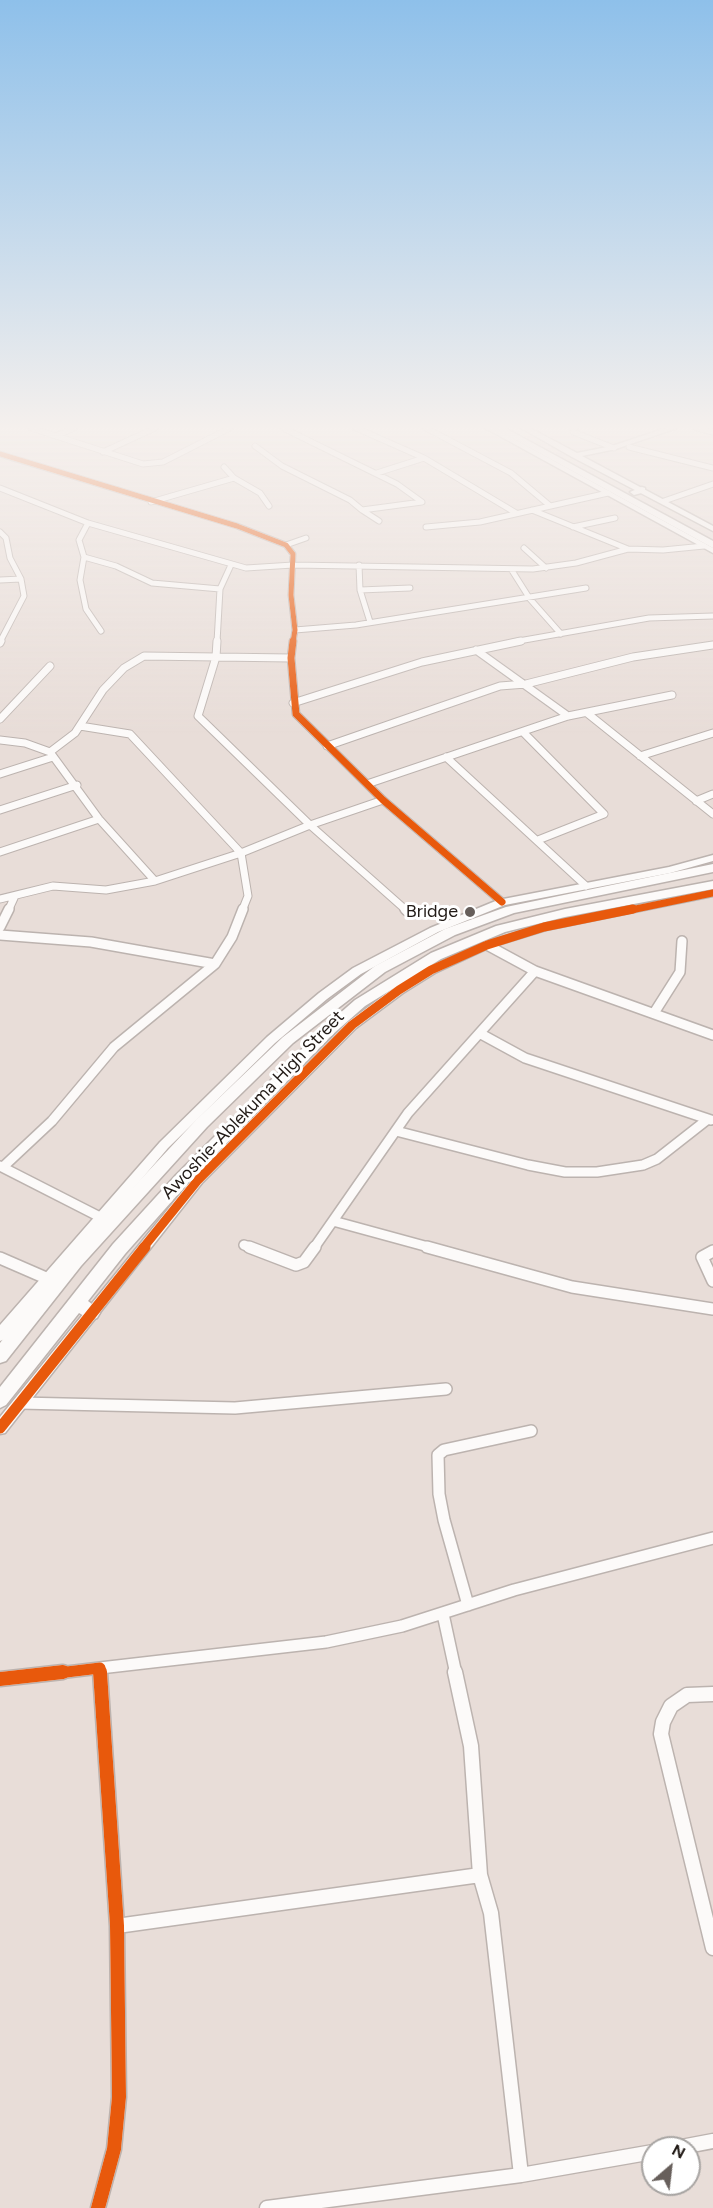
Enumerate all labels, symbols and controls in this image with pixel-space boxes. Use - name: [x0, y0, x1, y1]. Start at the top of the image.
- place label: Bridge: [406, 901, 458, 923]
- marker: Bridge: [463, 905, 477, 919]
- street label: Awoshie-Ablekuma High Street: [157, 1006, 349, 1204]
- north arrow: [641, 2136, 701, 2196]
- text: N: [669, 2140, 689, 2163]

